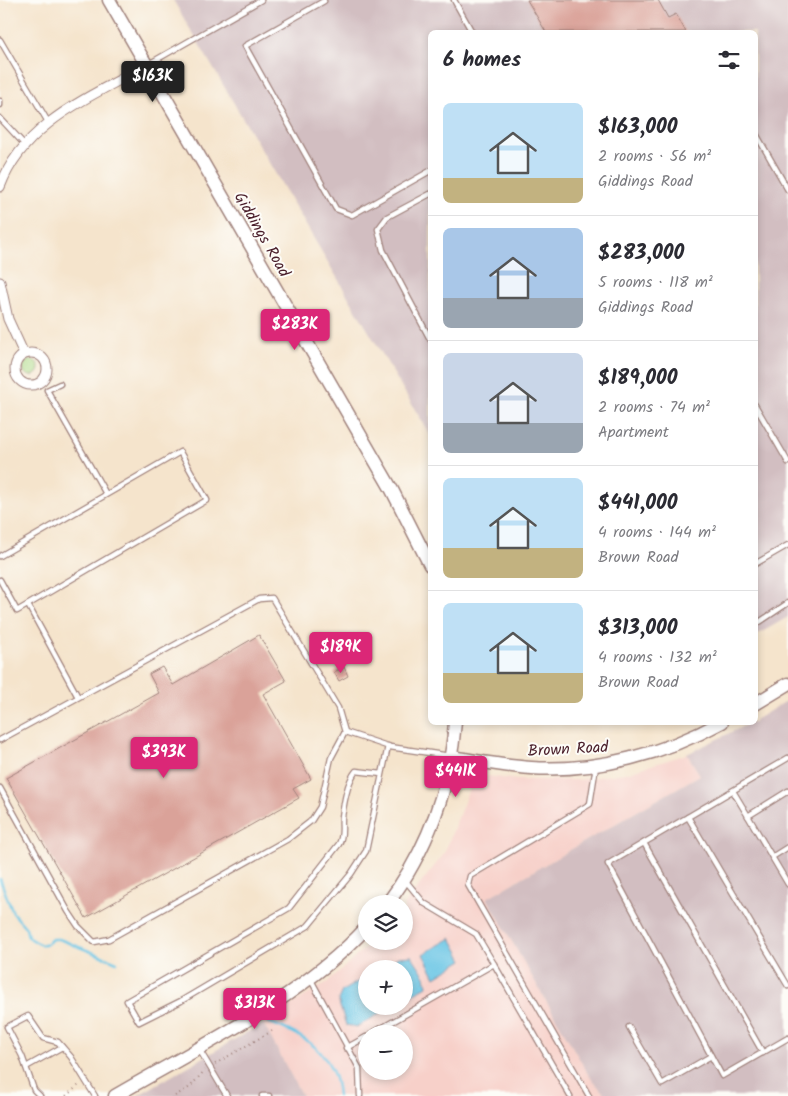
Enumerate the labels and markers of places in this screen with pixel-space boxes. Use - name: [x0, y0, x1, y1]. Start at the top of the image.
- pin: $163K: [118, 61, 188, 103]
- pin: $283K: [260, 308, 330, 351]
- pin: $189K: [306, 632, 376, 674]
- pin: $393K: [129, 736, 199, 779]
- pin: $441K: [421, 756, 491, 798]
- pin: $313K: [220, 988, 290, 1030]

